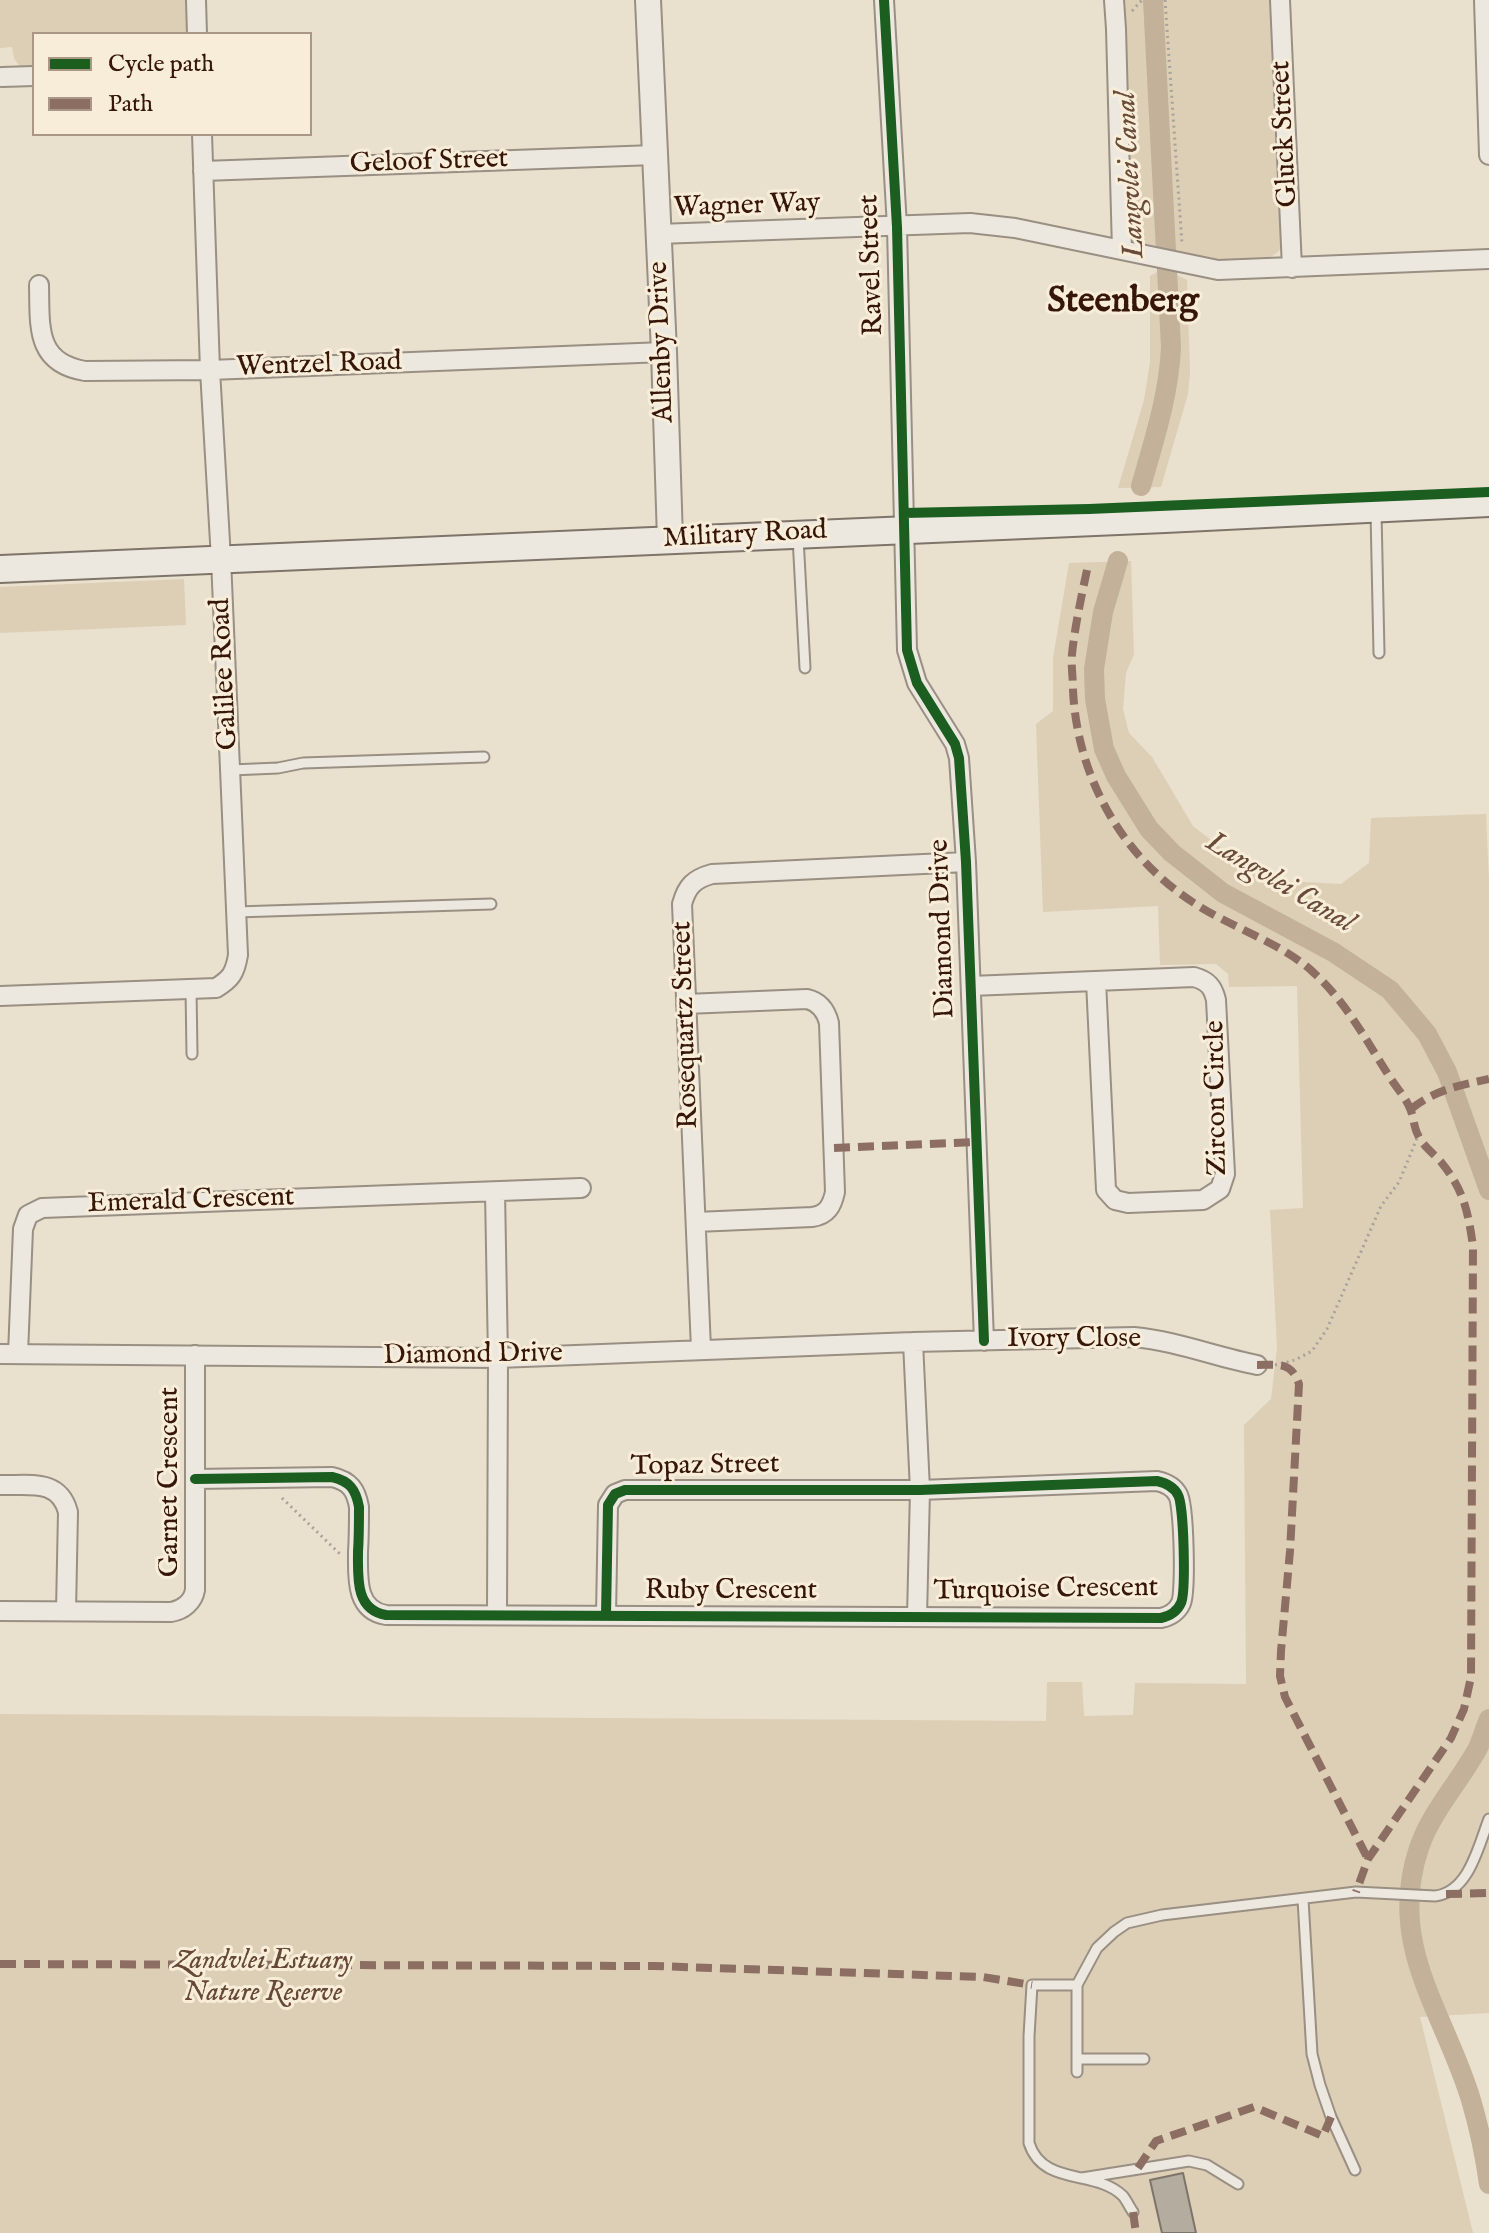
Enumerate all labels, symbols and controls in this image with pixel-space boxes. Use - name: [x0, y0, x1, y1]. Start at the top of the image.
- legend: [32, 32, 312, 136]
- text: Cycle path: [108, 49, 214, 80]
- street label: Gluck Street: [1265, 60, 1307, 208]
- text: Path: [108, 89, 153, 120]
- water label: Langvlei Canal: [1110, 91, 1154, 259]
- street label: Geloof Street: [349, 143, 509, 183]
- street label: Wagner Way: [673, 188, 821, 226]
- street label: Ravel Street: [854, 194, 892, 336]
- street label: Allenby Drive: [643, 261, 683, 423]
- district label: Steenberg: [1047, 282, 1199, 326]
- street label: Wentzel Road: [236, 346, 402, 386]
- street label: Military Road: [662, 515, 828, 557]
- street label: Galilee Road: [205, 597, 247, 751]
- water label: Langvlei Canal: [1198, 826, 1360, 942]
- street label: Diamond Drive: [924, 839, 964, 1019]
- street label: Rosequartz Street: [667, 921, 707, 1129]
- street label: Zircon Circle: [1200, 1020, 1236, 1176]
- street label: Emerald Crescent: [87, 1182, 295, 1222]
- street label: Ivory Close: [1007, 1323, 1141, 1357]
- street label: Diamond Drive: [383, 1338, 563, 1374]
- street label: Garnet Crescent: [154, 1387, 188, 1577]
- street label: Topaz Street: [630, 1449, 780, 1485]
- street label: Turquoise Crescent: [933, 1572, 1159, 1610]
- street label: Ruby Crescent: [645, 1575, 817, 1609]
- park label: Zandvlei Estuary Nature Reserve: [174, 1945, 352, 2011]

